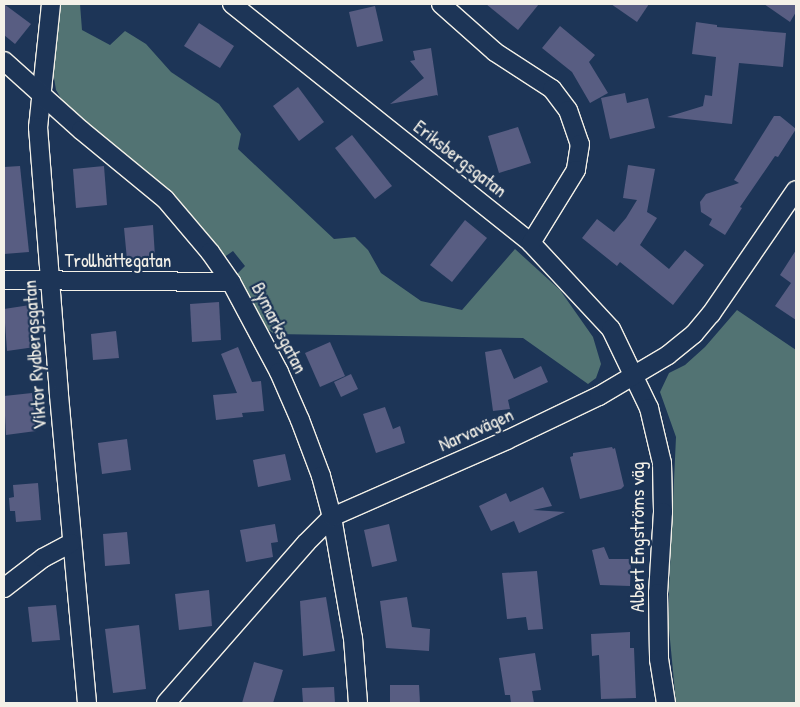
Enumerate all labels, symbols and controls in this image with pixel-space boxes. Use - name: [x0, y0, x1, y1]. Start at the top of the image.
- street label: Eriksbergsgatan: [409, 116, 511, 202]
- street label: Trollhättegatan: [65, 250, 171, 272]
- street label: Bymarksgatan: [246, 279, 312, 377]
- street label: Viktor Rydbergsgatan: [18, 280, 52, 430]
- street label: Narvavägen: [435, 403, 517, 457]
- street label: Albert Engströms väg: [627, 462, 649, 612]

